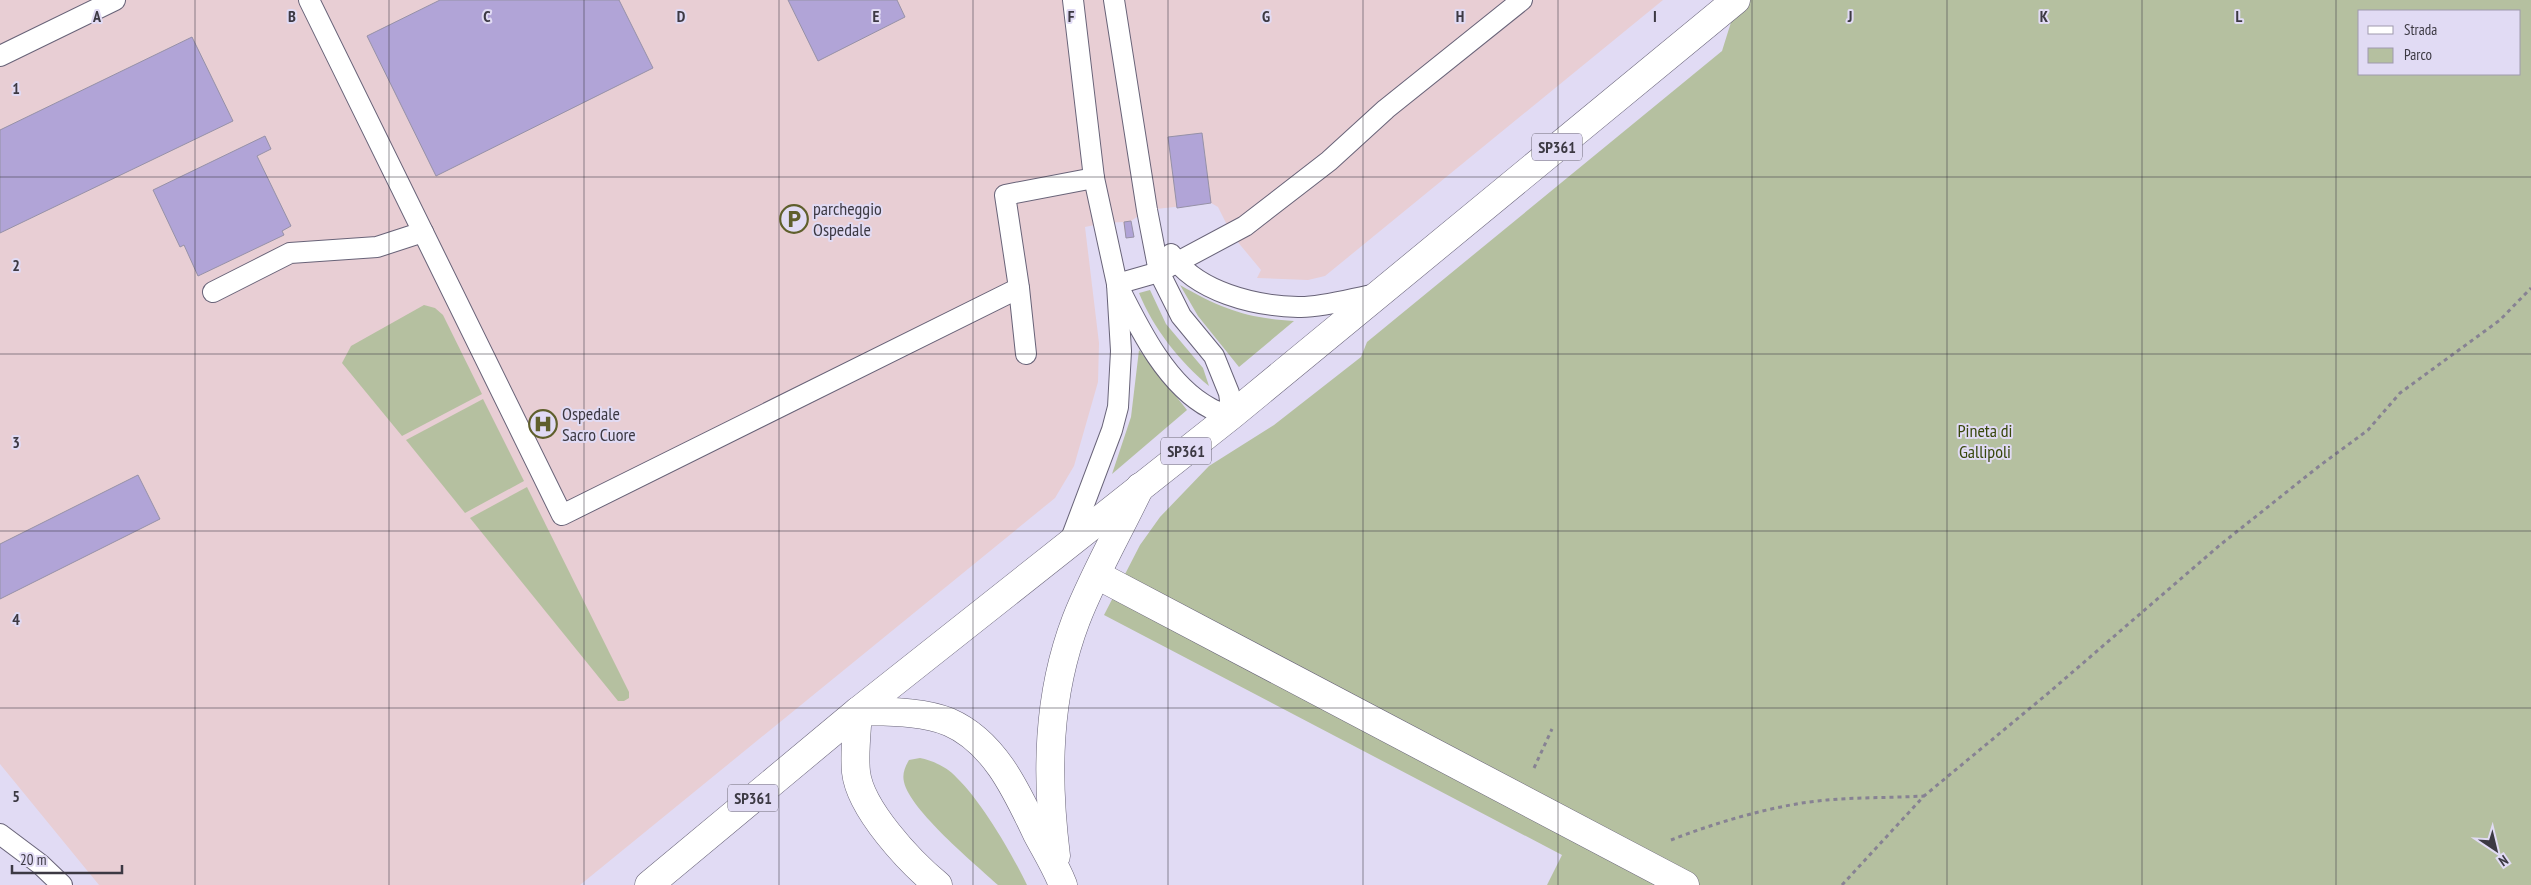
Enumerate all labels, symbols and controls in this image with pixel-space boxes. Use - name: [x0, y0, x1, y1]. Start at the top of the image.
- text: A: [92, 6, 102, 26]
- text: B: [288, 6, 296, 26]
- text: C: [483, 6, 491, 26]
- text: D: [677, 6, 686, 26]
- text: E: [873, 6, 880, 26]
- text: F: [1068, 6, 1075, 26]
- text: G: [1262, 6, 1270, 26]
- text: H: [1456, 6, 1464, 26]
- text: I: [1653, 6, 1657, 26]
- text: J: [1847, 6, 1852, 26]
- text: K: [2040, 6, 2049, 26]
- text: L: [2236, 6, 2243, 26]
- legend: [2358, 10, 2521, 75]
- text: Strada: [2404, 20, 2437, 39]
- text: Parco: [2404, 45, 2432, 64]
- text: 1: [12, 78, 20, 98]
- road number: SP361: [1532, 134, 1582, 160]
- place label: parcheggio Ospedale: [813, 197, 882, 241]
- parking icon: parcheggio Ospedale: [779, 204, 809, 234]
- text: 2: [12, 255, 20, 275]
- place label: Ospedale Sacro Cuore: [562, 402, 636, 446]
- hospital icon: Ospedale Sacro Cuore: [528, 409, 558, 439]
- park label: Pineta di Gallipoli: [1957, 419, 2013, 463]
- text: 3: [12, 432, 20, 452]
- road number: SP361: [1161, 438, 1211, 464]
- text: 4: [12, 609, 20, 629]
- road number: SP361: [728, 784, 778, 811]
- text: 5: [12, 786, 20, 806]
- north arrow: [2471, 825, 2521, 875]
- scale bar: [12, 842, 122, 874]
- text: 20 m: [20, 850, 46, 869]
- text: N: [2495, 851, 2512, 870]

